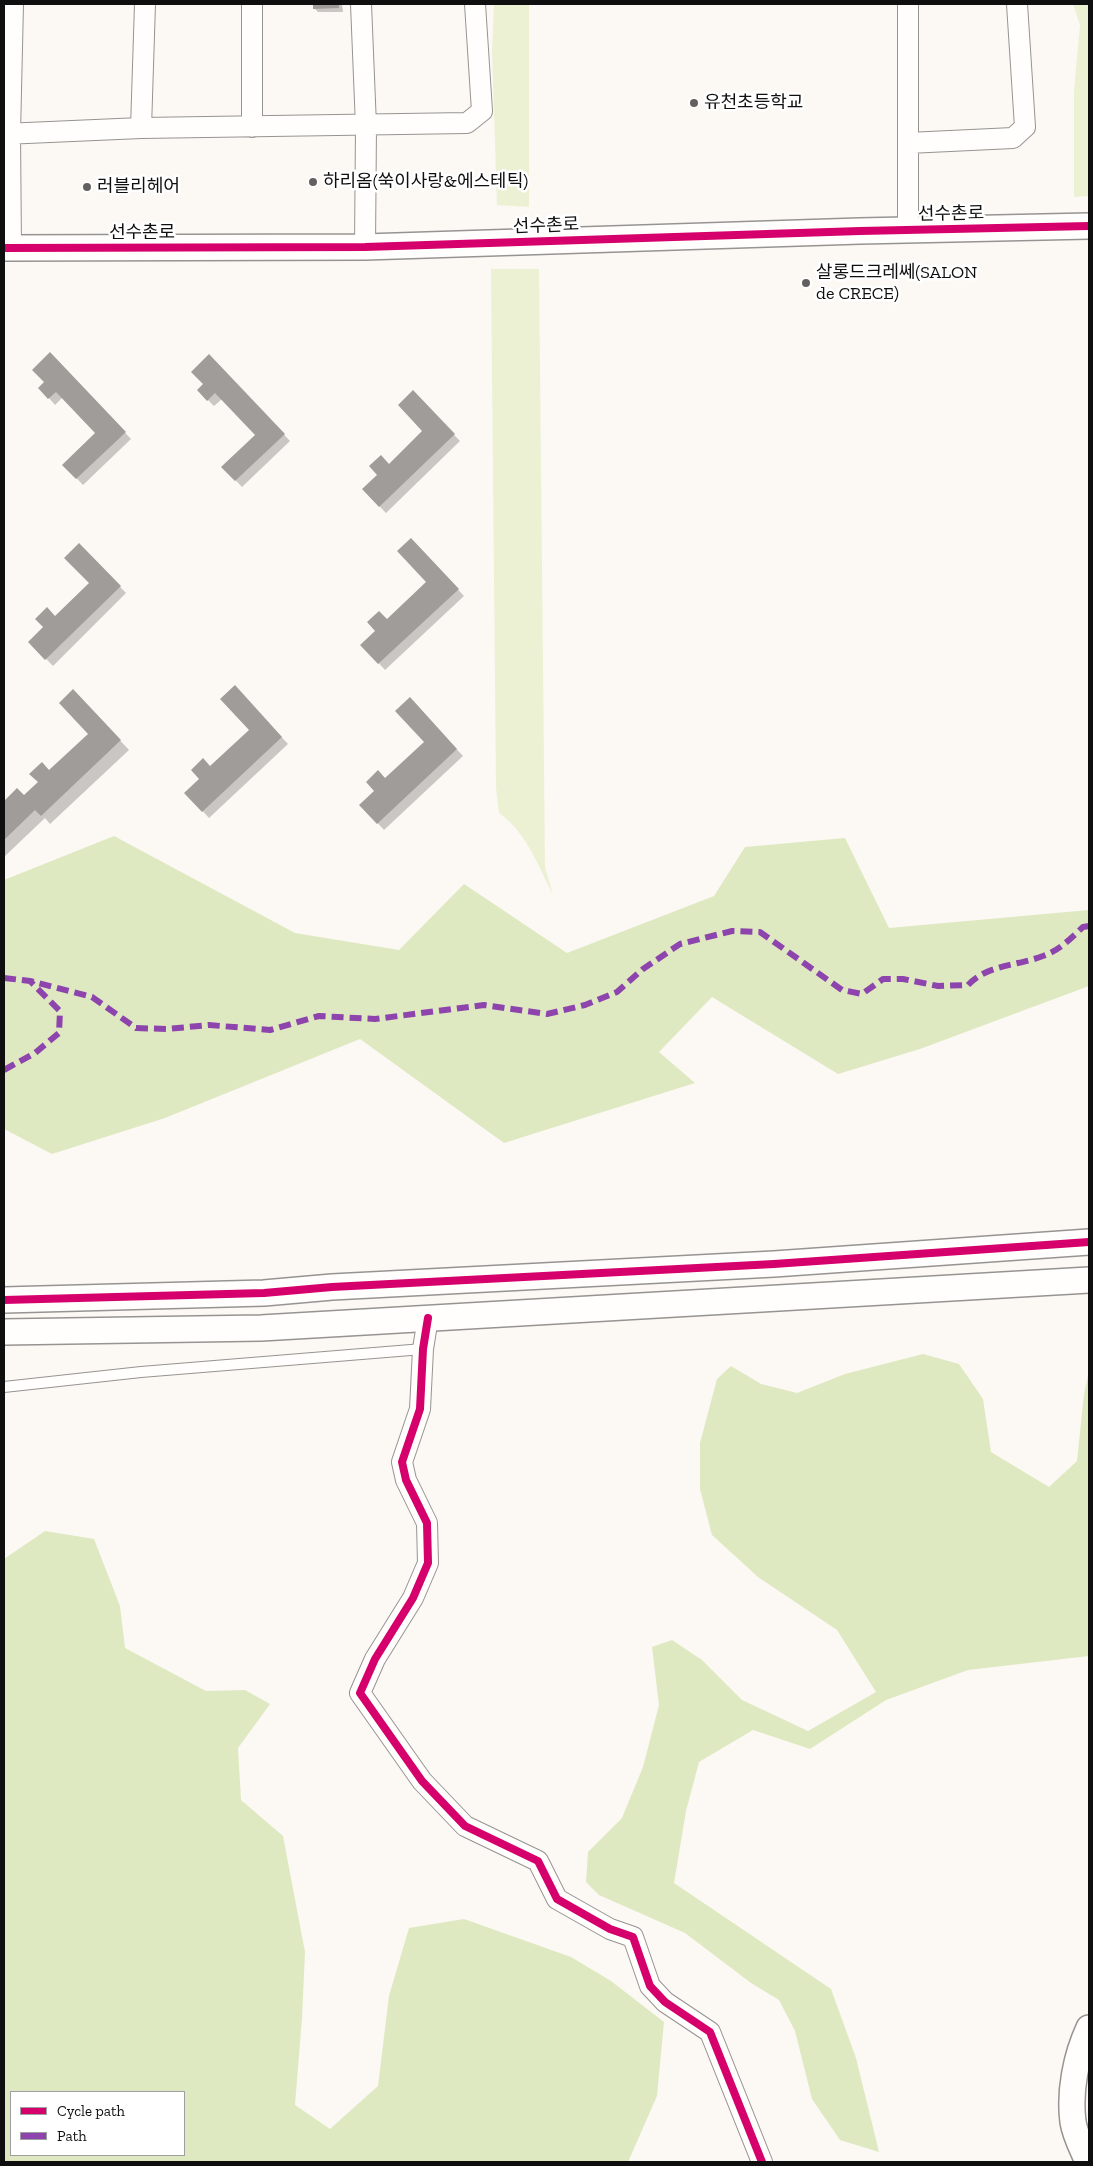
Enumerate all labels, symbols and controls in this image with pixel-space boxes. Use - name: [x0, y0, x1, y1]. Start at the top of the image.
- place label: 유천초등학교: [704, 92, 803, 114]
- marker: 유천초등학교: [688, 97, 700, 109]
- place label: 하리옴(쑥이사랑&에스테틱): [323, 171, 528, 193]
- place label: 러블리헤어: [97, 176, 180, 198]
- marker: 하리옴(쑥이사랑&에스테틱): [307, 176, 319, 188]
- marker: 러블리헤어: [81, 181, 93, 193]
- street label: 선수촌로: [918, 203, 984, 225]
- street label: 선수촌로: [513, 214, 579, 238]
- street label: 선수촌로: [109, 222, 175, 244]
- place label: 살롱드크레쎄(SALON de CRECE): [816, 262, 977, 304]
- marker: 살롱드크레쎄(SALON de CRECE): [800, 277, 812, 289]
- legend: [10, 2091, 185, 2156]
- text: Cycle path: [57, 2102, 125, 2120]
- text: Path: [57, 2127, 87, 2145]

